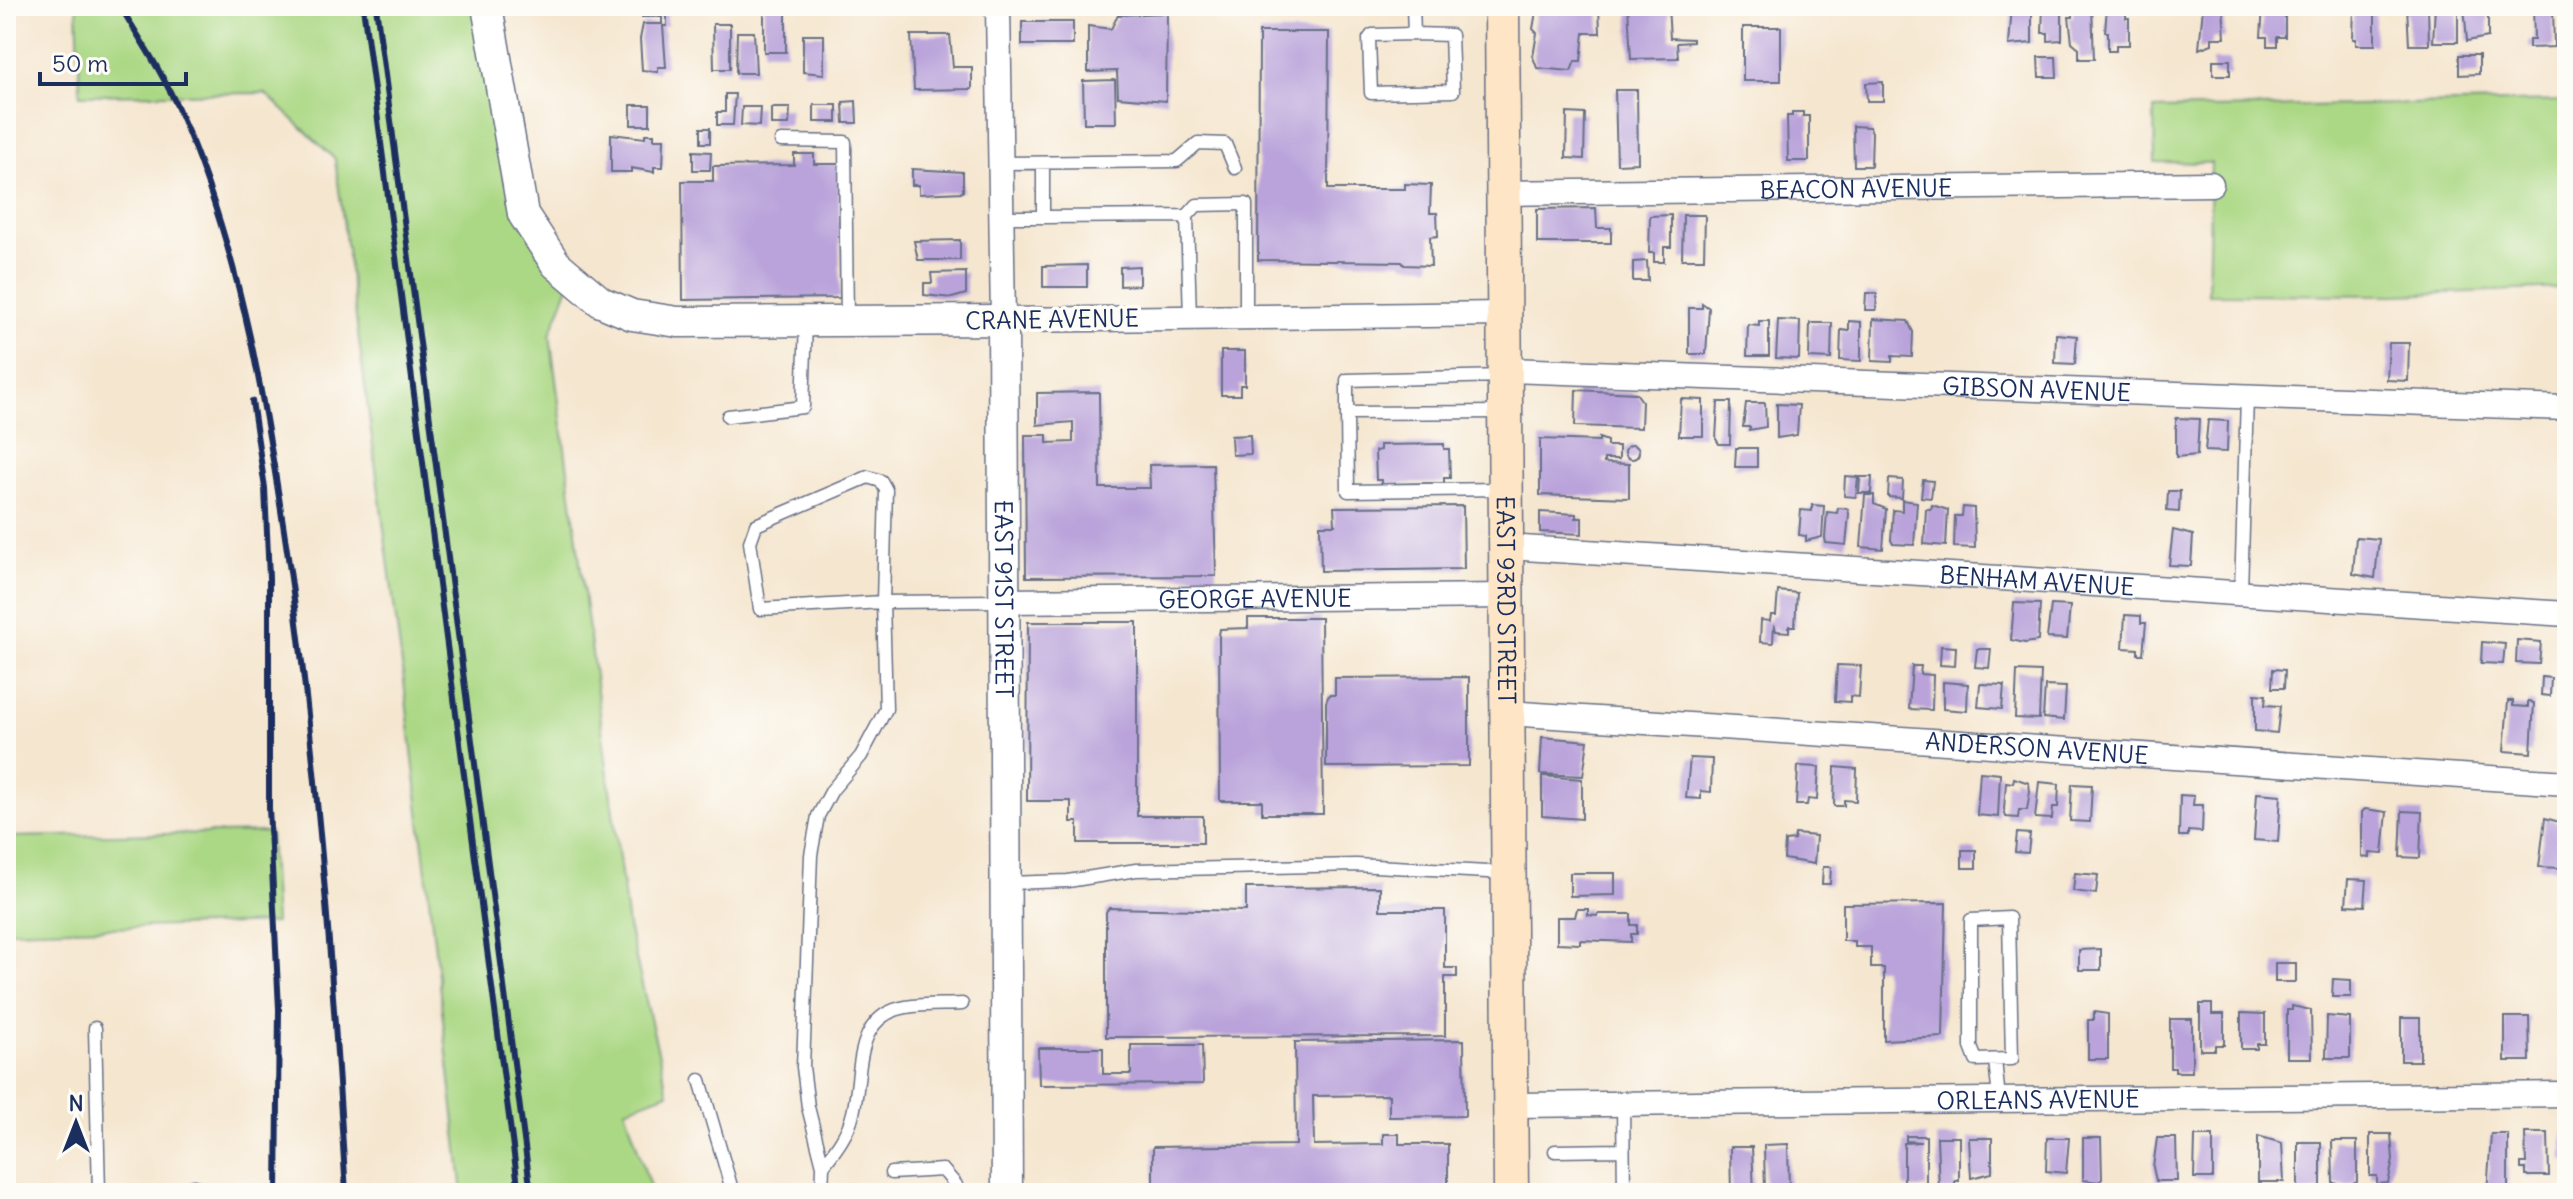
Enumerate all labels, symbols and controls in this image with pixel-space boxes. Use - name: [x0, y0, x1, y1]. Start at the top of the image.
- scale bar: [40, 36, 186, 86]
- text: 50 m: [52, 48, 108, 78]
- street label: BEACON AVENUE: [1760, 172, 1952, 205]
- street label: CRANE AVENUE: [965, 302, 1139, 336]
- street label: GIBSON AVENUE: [1942, 371, 2131, 407]
- street label: EAST 93RD STREET: [1491, 496, 1522, 704]
- street label: EAST 91ST STREET: [989, 500, 1020, 698]
- street label: BENHAM AVENUE: [1939, 559, 2135, 602]
- street label: GEORGE AVENUE: [1158, 583, 1352, 614]
- street label: ANDERSON AVENUE: [1924, 726, 2149, 770]
- north arrow: [36, 1083, 116, 1163]
- street label: ORLEANS AVENUE: [1936, 1083, 2140, 1116]
- text: N: [68, 1089, 84, 1117]

